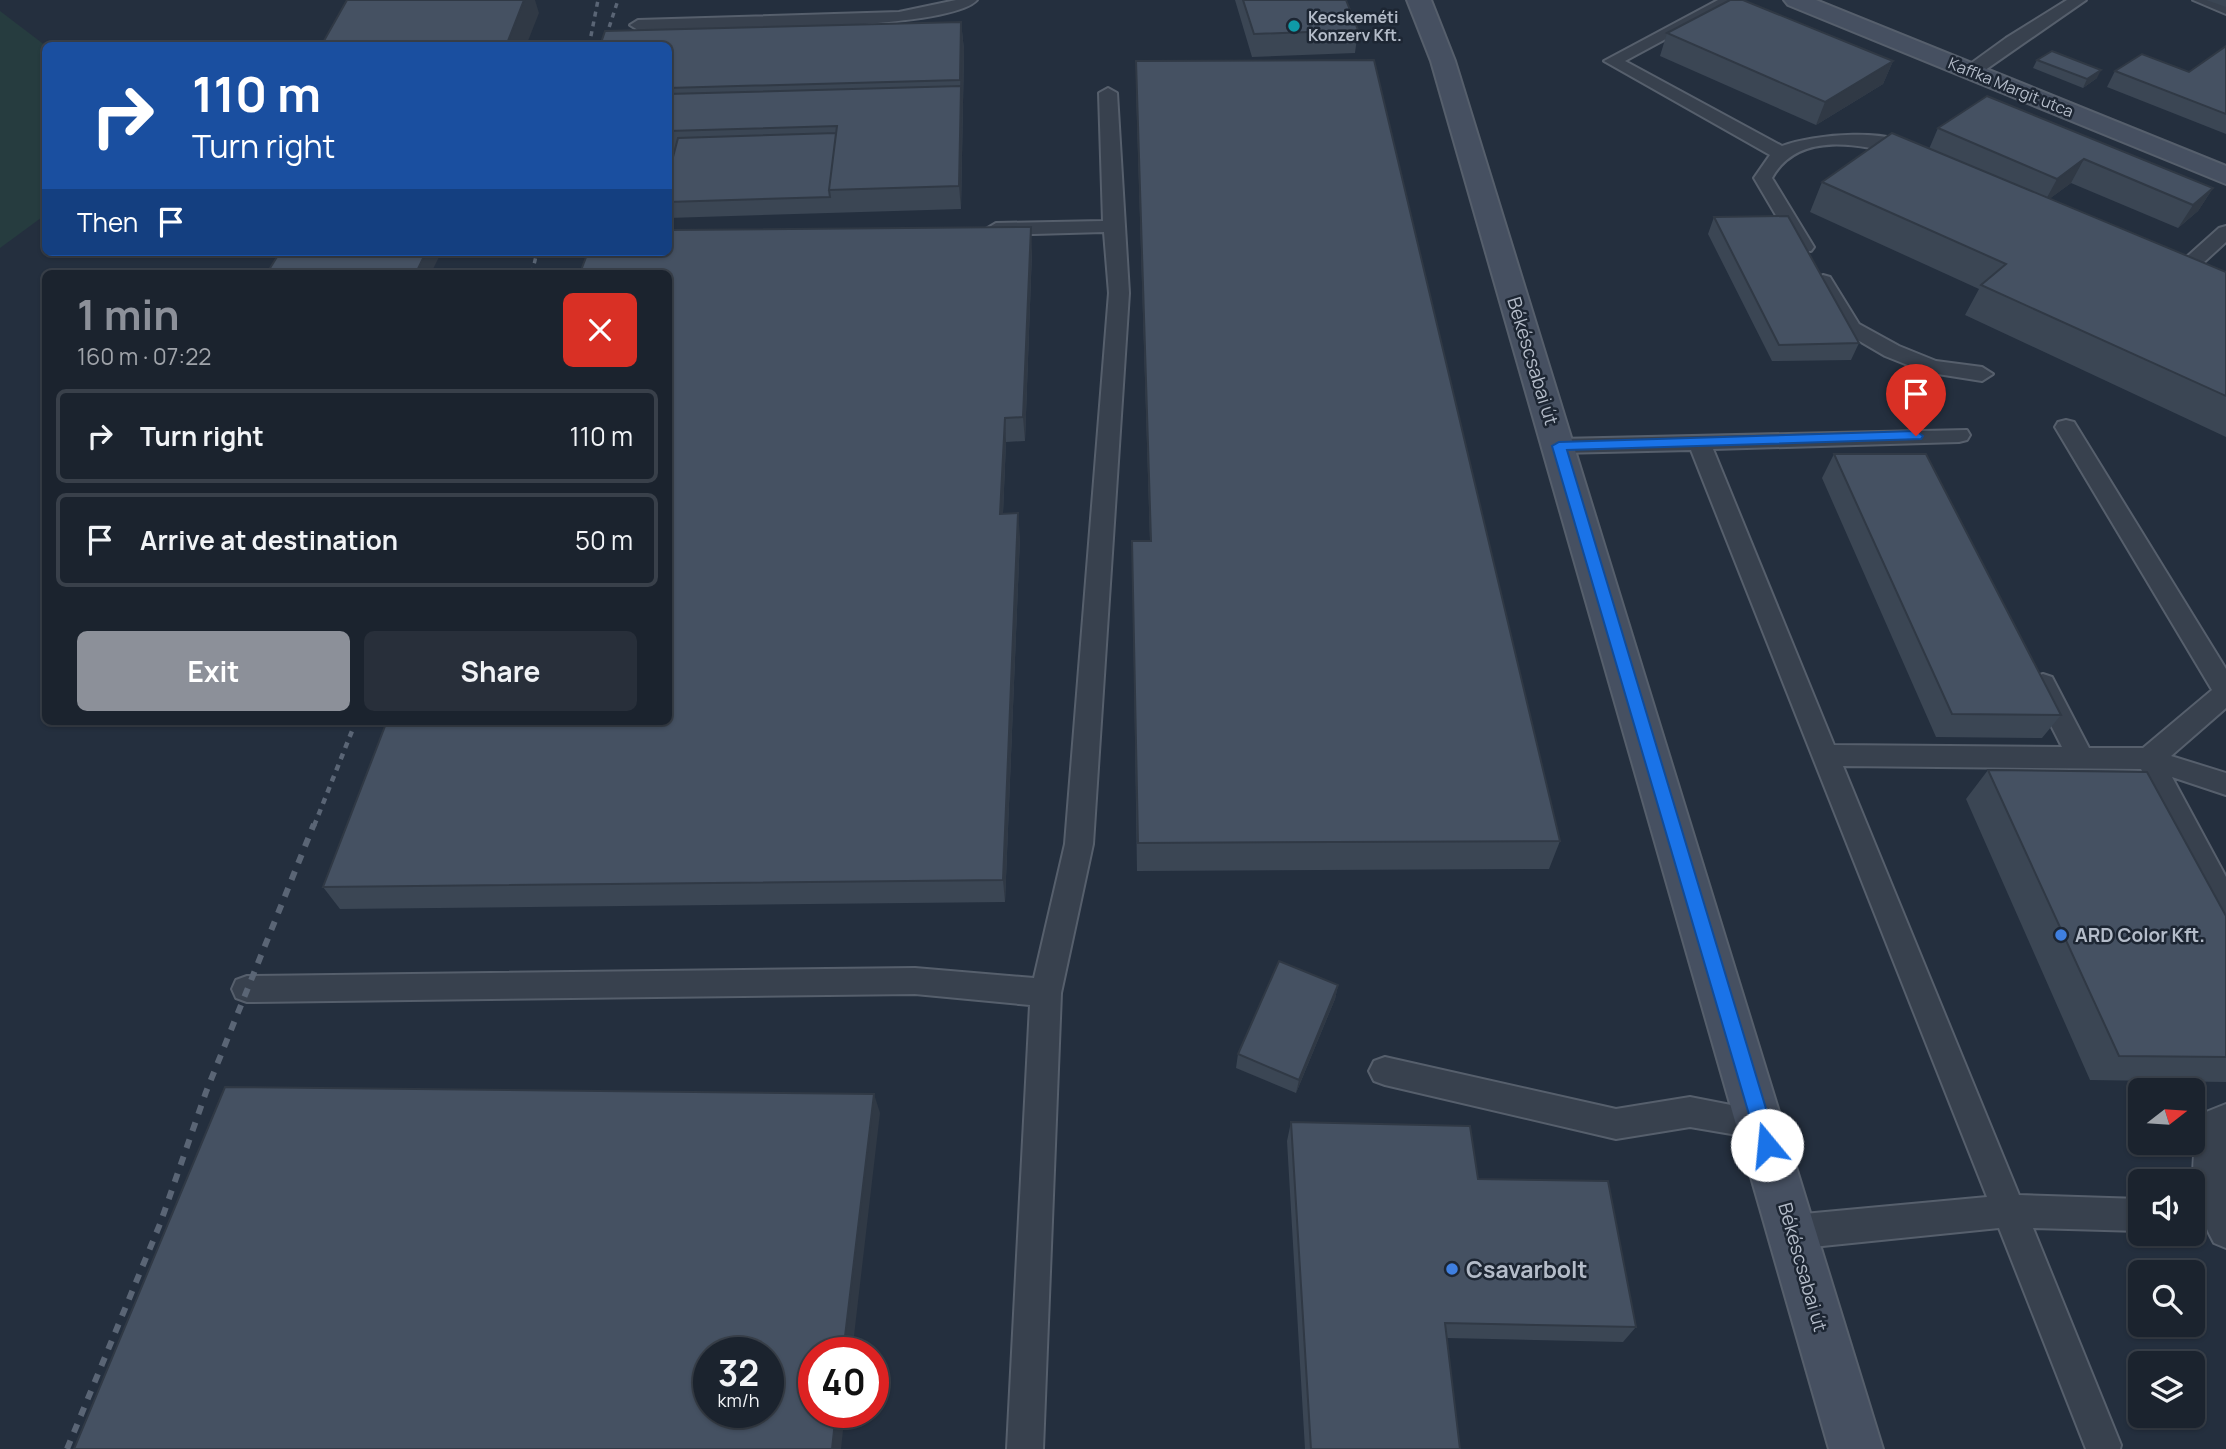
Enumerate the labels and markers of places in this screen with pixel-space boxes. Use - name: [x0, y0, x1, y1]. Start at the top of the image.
- place label: Kecskeméti Konzerv Kft.: [1308, 6, 1402, 46]
- marker: Kecskeméti Konzerv Kft.: [1286, 18, 1302, 34]
- pin: [1886, 364, 1946, 436]
- place label: ARD Color Kft.: [2075, 922, 2205, 948]
- marker: ARD Color Kft.: [2053, 927, 2069, 943]
- place label: Csavarbolt: [1466, 1253, 1587, 1285]
- marker: Csavarbolt: [1444, 1261, 1460, 1277]

